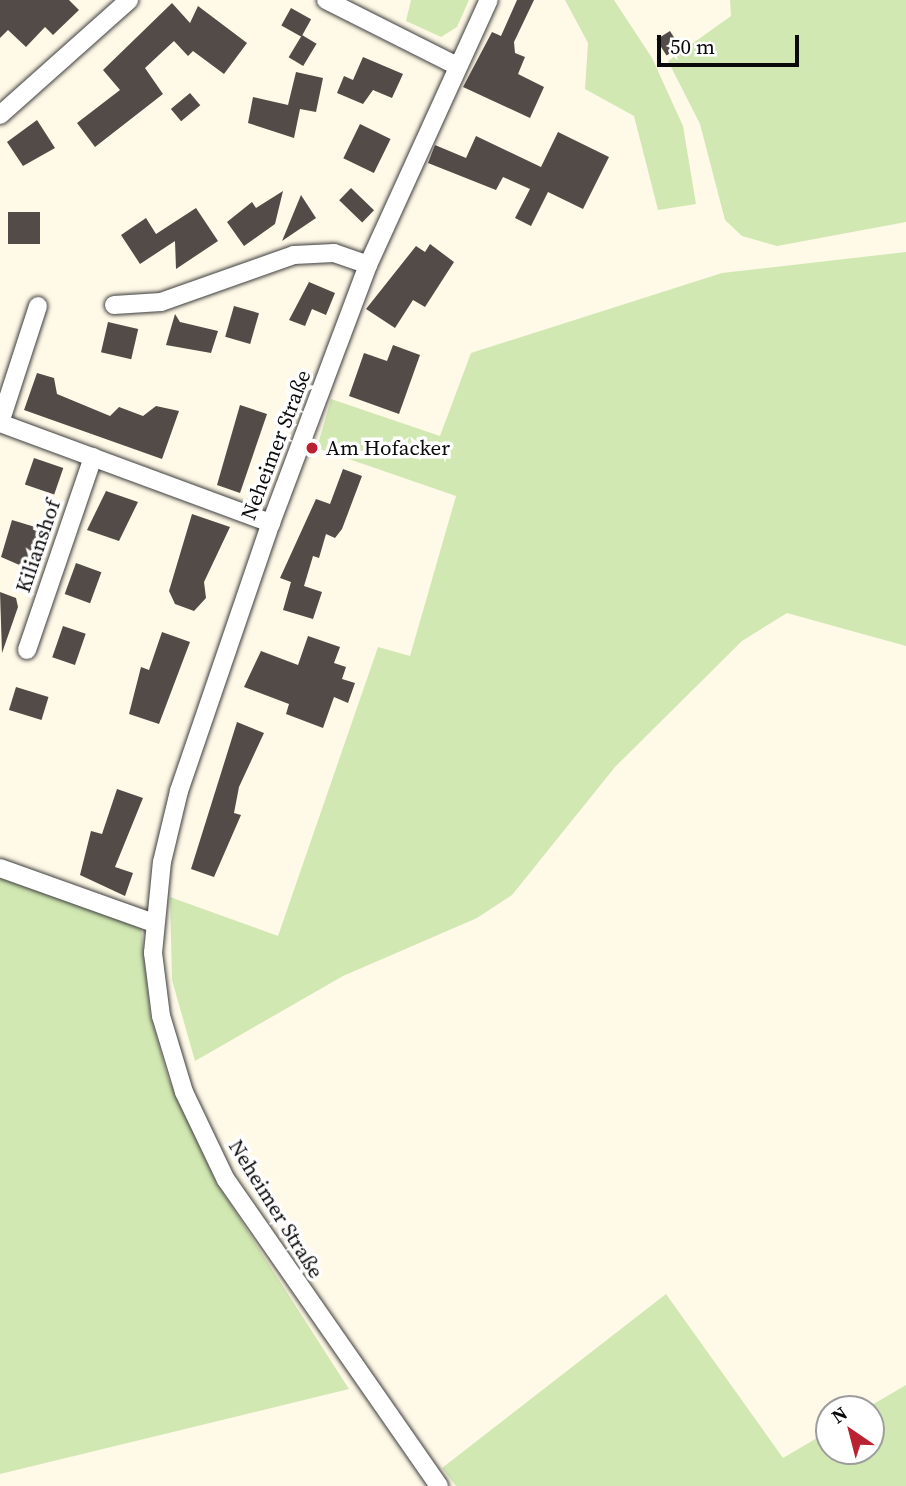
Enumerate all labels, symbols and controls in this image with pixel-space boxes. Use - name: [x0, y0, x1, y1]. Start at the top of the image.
- scale bar: [661, 21, 803, 65]
- text: 50 m: [670, 32, 715, 61]
- street label: Neheimer Straße: [236, 366, 316, 524]
- place label: Am Hofacker: [326, 435, 450, 461]
- marker: Am Hofacker: [304, 440, 320, 456]
- street label: Kilianshof: [10, 496, 66, 596]
- street label: Neheimer Straße: [223, 1135, 329, 1283]
- north arrow: [815, 1395, 885, 1465]
- text: N: [826, 1400, 852, 1429]

